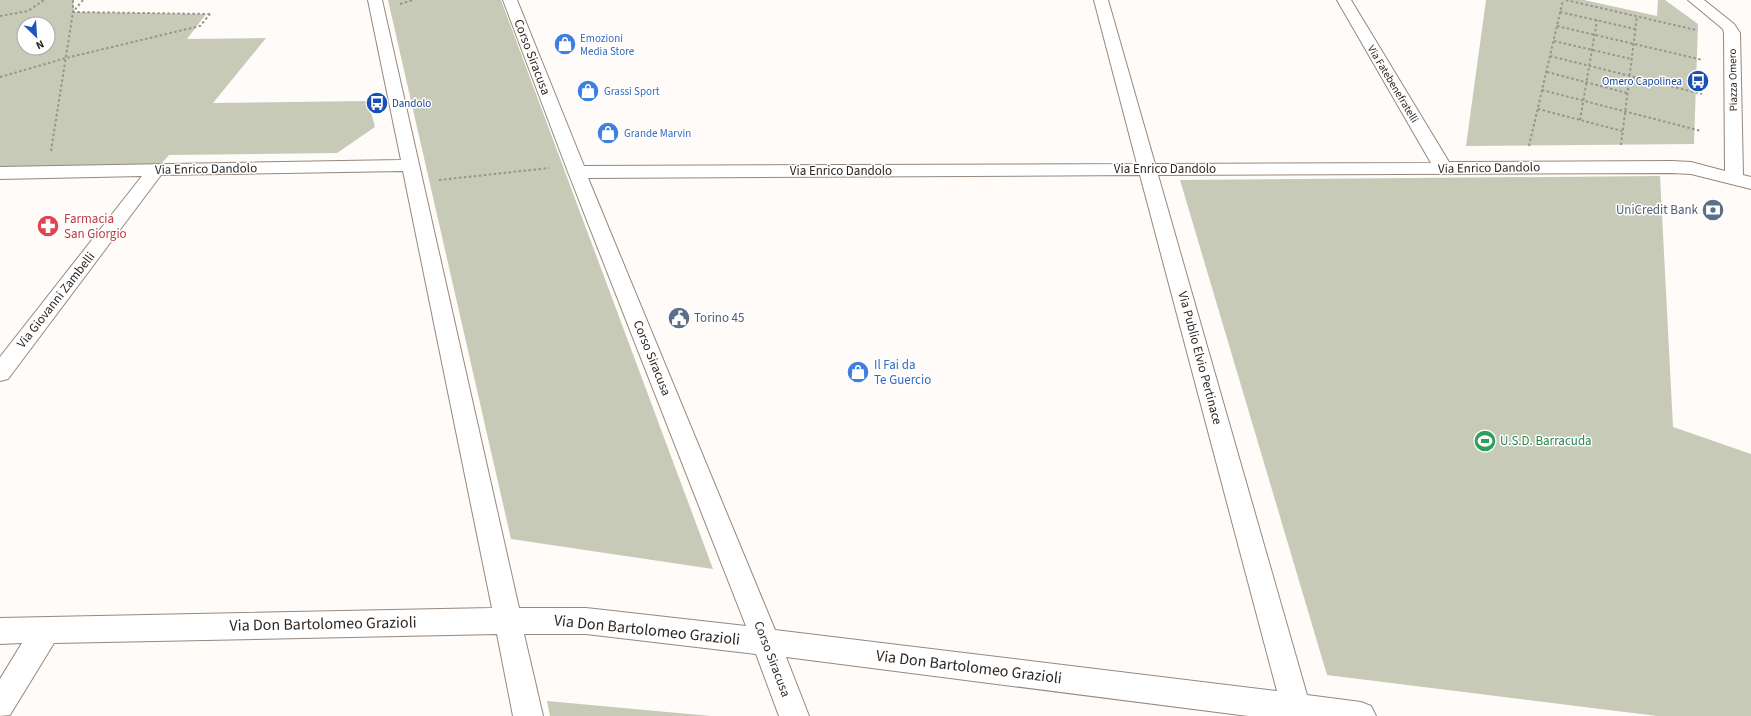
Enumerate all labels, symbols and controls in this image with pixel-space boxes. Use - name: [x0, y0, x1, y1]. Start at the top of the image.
- north arrow: [16, 16, 56, 56]
- street label: Corso Siracusa: [509, 16, 555, 98]
- shop icon: Emozioni Media Store: [552, 31, 578, 57]
- place label: Emozioni Media Store: [580, 31, 635, 59]
- text: N: [34, 36, 47, 53]
- street label: Via Fatebenefratelli: [1364, 42, 1422, 126]
- street label: Piazza Omero: [1725, 48, 1741, 112]
- bus stop icon: Omero Capolinea: [1685, 68, 1711, 94]
- place label: Omero Capolinea: [1602, 74, 1682, 89]
- shop icon: Grassi Sport: [575, 78, 601, 104]
- place label: Grassi Sport: [604, 84, 660, 99]
- bus stop icon: Dandolo: [364, 90, 390, 116]
- place label: Dandolo: [392, 96, 431, 111]
- shop icon: Grande Marvin: [595, 120, 621, 146]
- place label: Grande Marvin: [624, 126, 691, 141]
- street label: Via Enrico Dandolo: [1438, 158, 1540, 178]
- street label: Via Enrico Dandolo: [155, 159, 257, 179]
- street label: Via Enrico Dandolo: [1114, 160, 1216, 178]
- street label: Via Enrico Dandolo: [790, 162, 892, 180]
- bank icon: UniCredit Bank: [1700, 197, 1726, 223]
- place label: UniCredit Bank: [1616, 201, 1699, 219]
- place label: Farmacia San Giorgio: [64, 210, 127, 243]
- pharmacy icon: Farmacia San Giorgio: [35, 213, 61, 239]
- street label: Via Giovanni Zambelli: [13, 248, 99, 352]
- street label: Via Publio Elvio Pertinace: [1174, 289, 1226, 427]
- public building icon: Torino 45: [666, 305, 692, 331]
- place label: Torino 45: [694, 309, 745, 327]
- street label: Corso Siracusa: [629, 318, 675, 398]
- place label: Il Fai da Te Guercio: [874, 356, 931, 389]
- shop icon: Il Fai da Te Guercio: [845, 359, 871, 385]
- sports icon: U.S.D. Barracuda: [1472, 428, 1498, 454]
- place label: U.S.D. Barracuda: [1500, 432, 1592, 450]
- street label: Via Don Bartolomeo Grazioli: [553, 609, 741, 651]
- street label: Via Don Bartolomeo Grazioli: [229, 611, 417, 637]
- street label: Corso Siracusa: [749, 618, 795, 700]
- street label: Via Don Bartolomeo Grazioli: [875, 645, 1063, 689]

